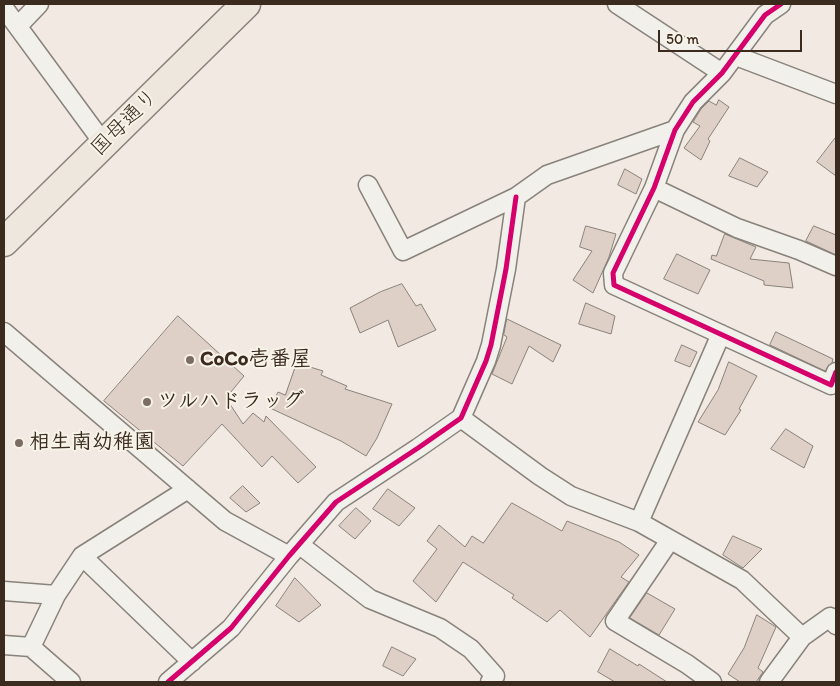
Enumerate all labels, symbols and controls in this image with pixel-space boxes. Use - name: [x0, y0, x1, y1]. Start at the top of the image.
- scale bar: [660, 20, 804, 52]
- text: 50 m: [666, 30, 699, 48]
- street label: 国母通り: [86, 84, 164, 162]
- place label: CoCo壱番屋: [200, 347, 311, 373]
- marker: CoCo壱番屋: [184, 354, 196, 366]
- place label: ツルハドラッグ: [157, 389, 304, 415]
- marker: ツルハドラッグ: [141, 396, 153, 408]
- place label: 相生南幼稚園: [29, 430, 155, 456]
- marker: 相生南幼稚園: [13, 437, 25, 449]

